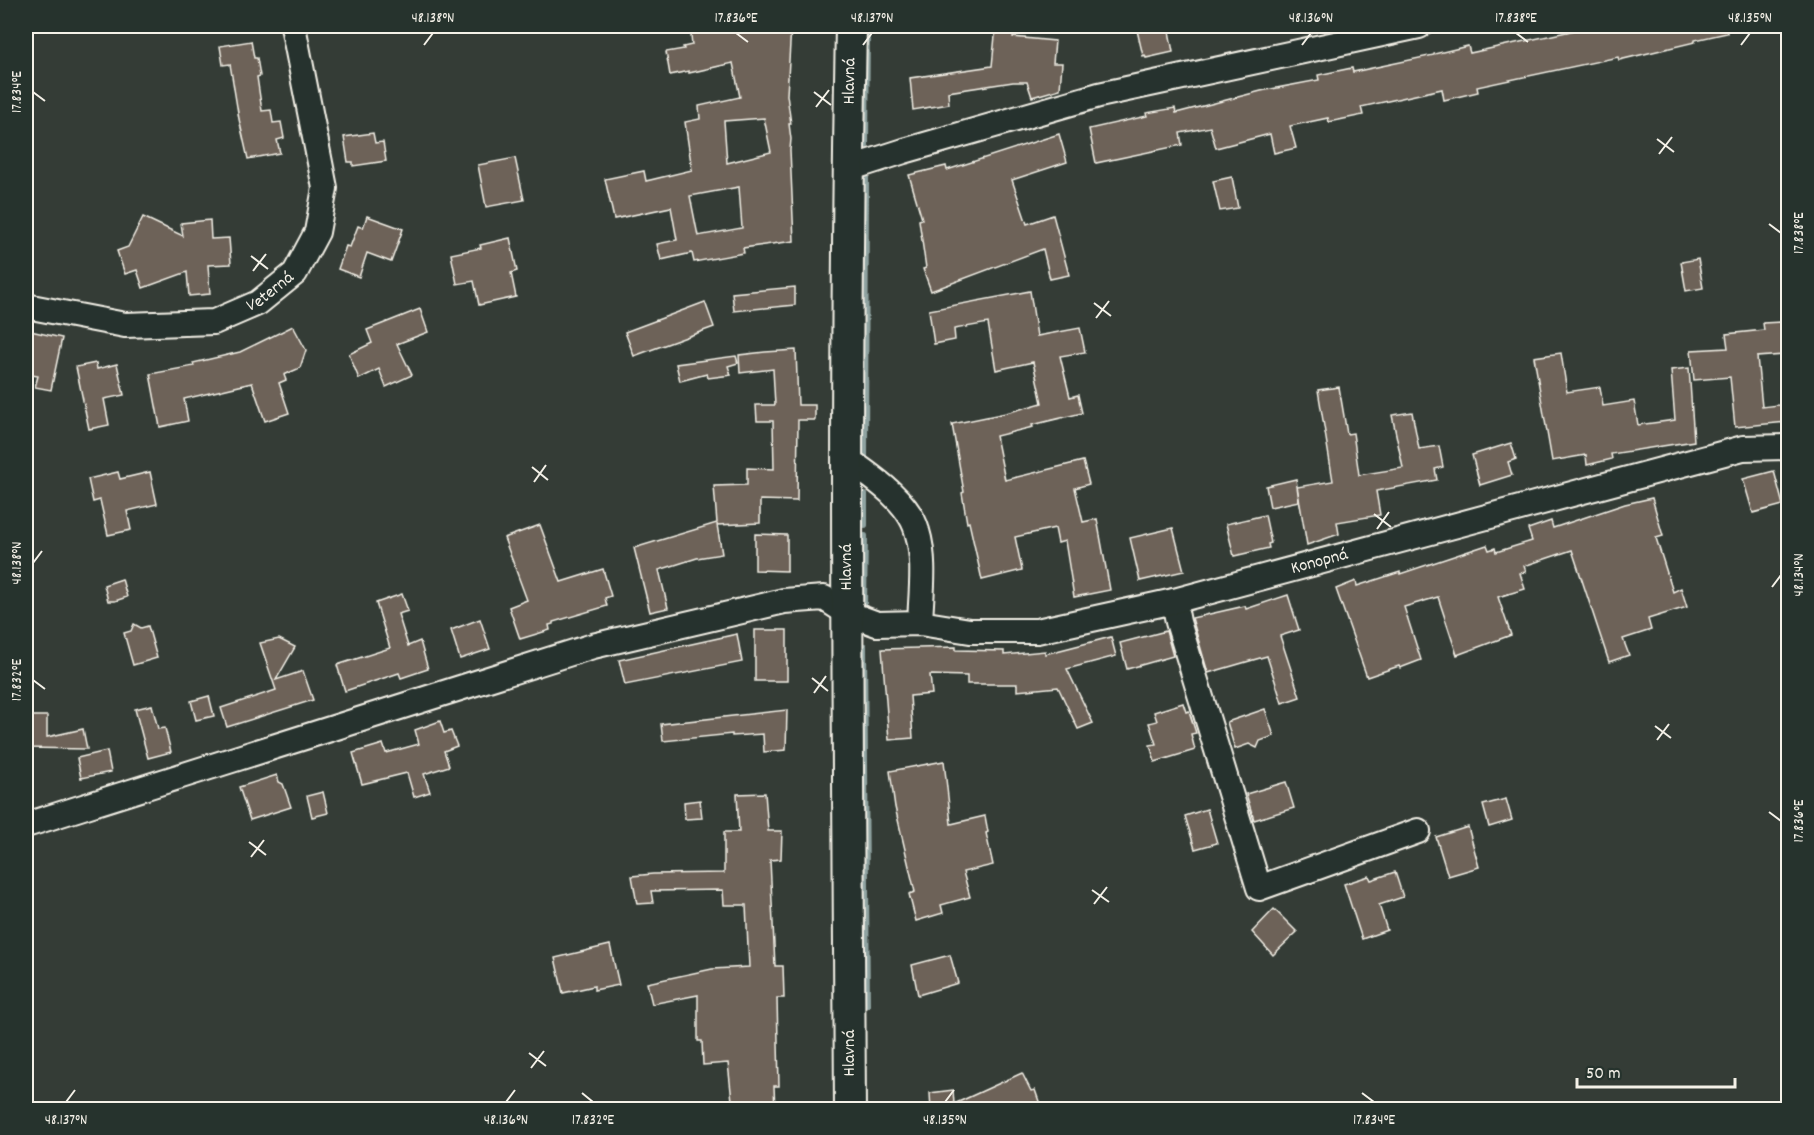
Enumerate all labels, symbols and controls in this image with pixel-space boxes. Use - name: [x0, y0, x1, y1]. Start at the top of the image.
- text: 48.138°N: [412, 8, 454, 30]
- text: 17.836°E: [714, 8, 758, 30]
- text: 48.137°N: [851, 8, 893, 30]
- text: 48.136°N: [1289, 8, 1333, 30]
- text: 17.838°E: [1495, 8, 1537, 30]
- text: 48.135°N: [1728, 8, 1772, 30]
- street label: Hlavná: [837, 57, 863, 105]
- text: 17.834°E: [7, 71, 29, 113]
- text: 17.838°E: [1789, 212, 1811, 254]
- street label: Veterná: [243, 266, 300, 319]
- text: 48.138°N: [7, 542, 29, 584]
- street label: Konopná: [1288, 542, 1351, 581]
- street label: Hlavná: [835, 544, 860, 590]
- text: 48.134°N: [1789, 553, 1811, 597]
- text: 17.832°E: [7, 659, 29, 701]
- text: 17.836°E: [1789, 799, 1811, 843]
- street label: Hlavná: [838, 1030, 863, 1076]
- scale bar: [1577, 1051, 1734, 1089]
- text: 50 m: [1586, 1062, 1621, 1087]
- text: 48.137°N: [45, 1110, 87, 1132]
- text: 48.136°N: [484, 1110, 528, 1132]
- text: 17.832°E: [572, 1110, 614, 1132]
- text: 48.135°N: [923, 1110, 967, 1132]
- text: 17.834°E: [1353, 1110, 1395, 1132]

